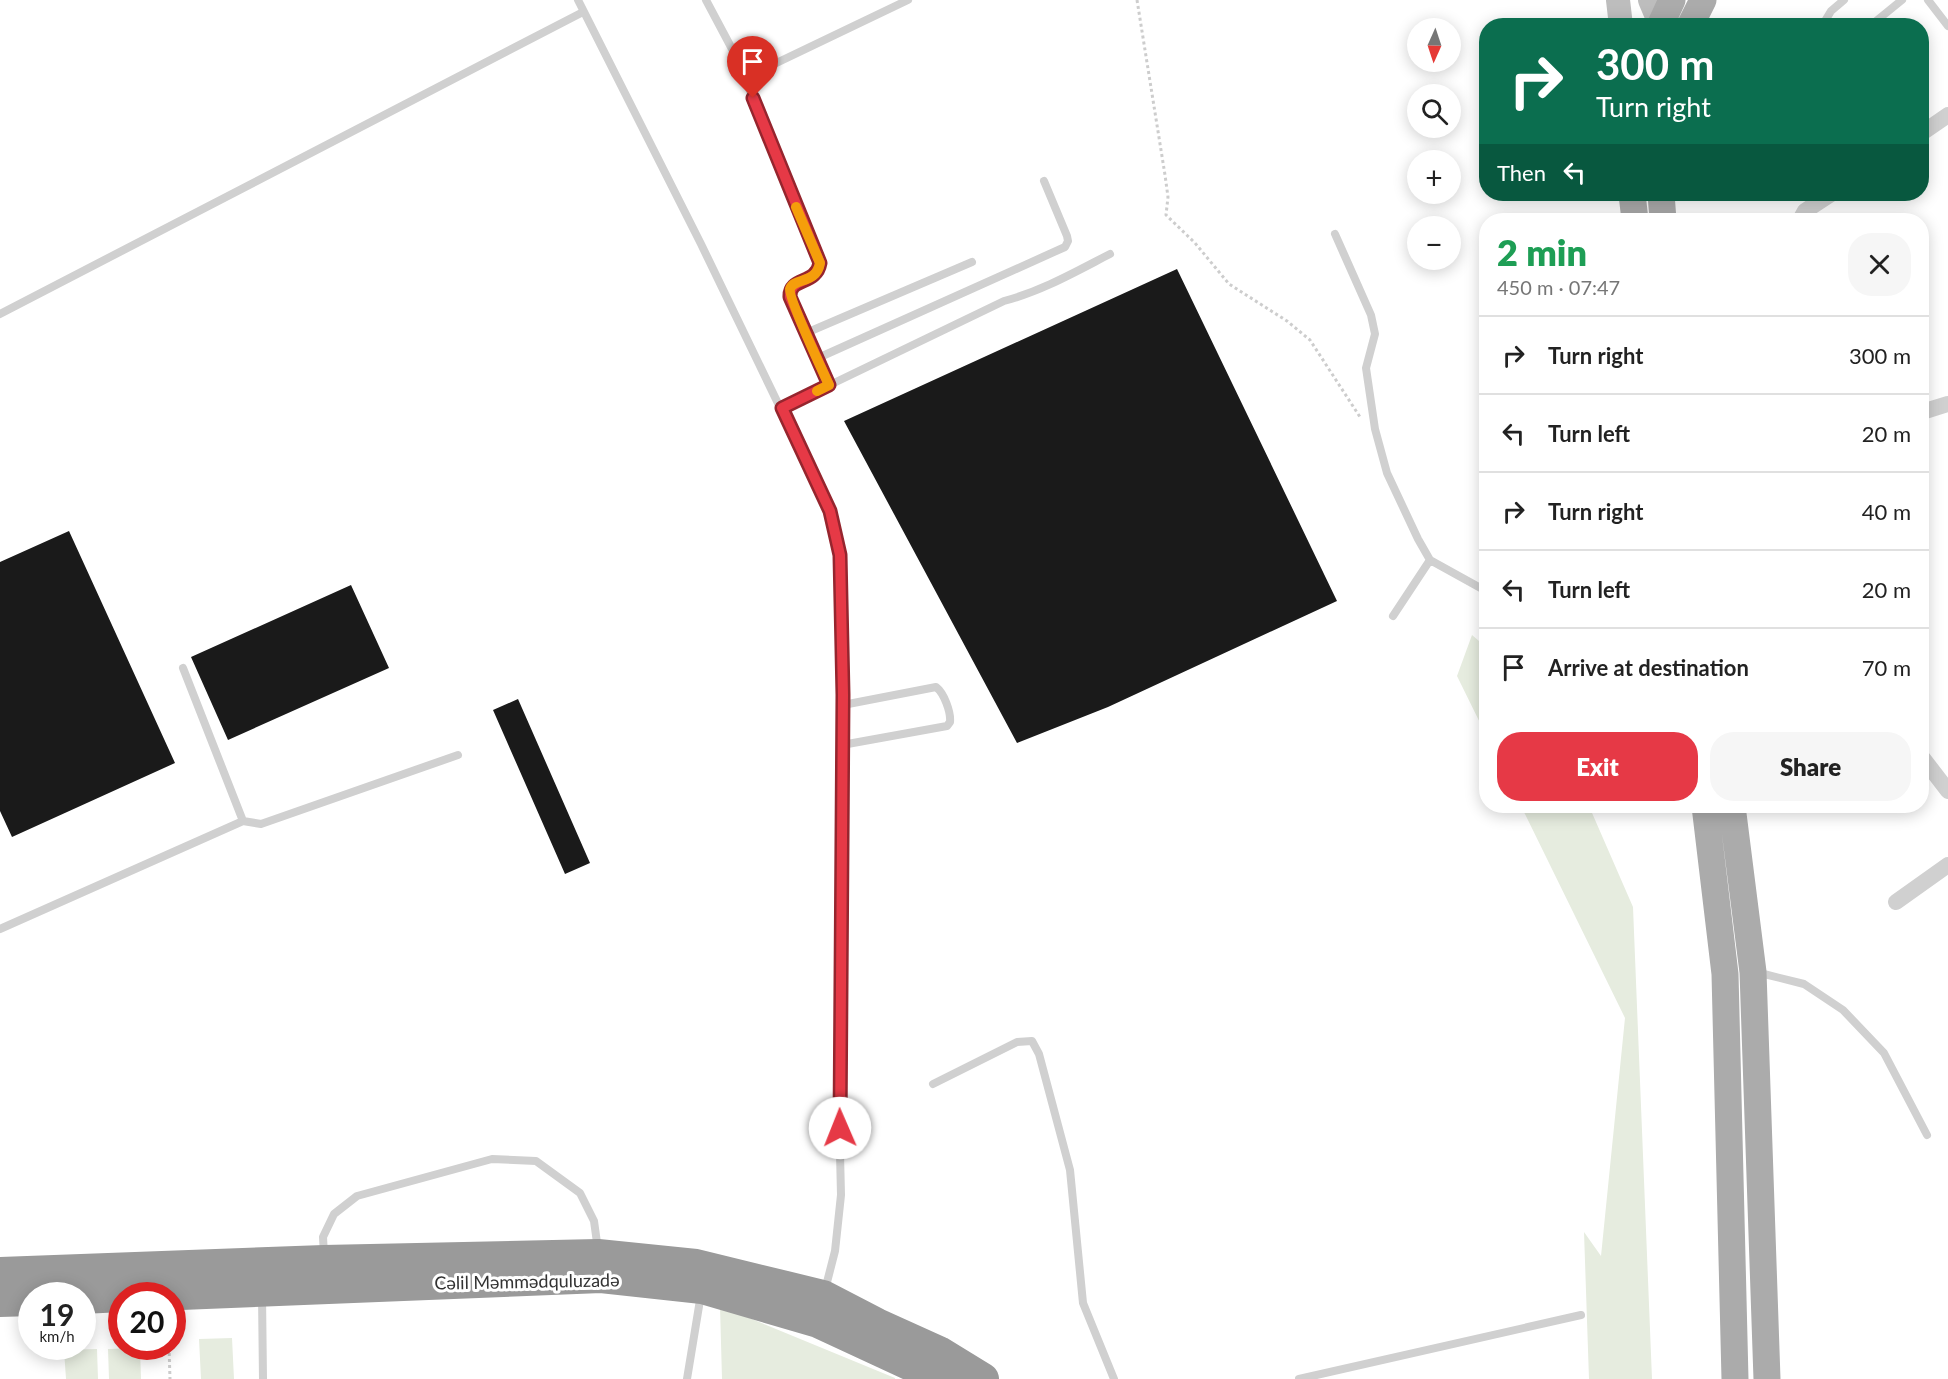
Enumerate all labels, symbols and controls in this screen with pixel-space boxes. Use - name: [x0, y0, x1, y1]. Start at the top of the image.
- north arrow: [1407, 18, 1461, 72]
- map controls: [1407, 18, 1461, 270]
- pin: [727, 36, 778, 98]
- text: 300 m: [1596, 39, 1714, 89]
- icon: right: [1497, 42, 1575, 120]
- icon: arrive: [736, 45, 769, 78]
- button: search: [1407, 84, 1461, 138]
- text: Turn right: [1596, 90, 1711, 123]
- button: +: [1407, 150, 1461, 204]
- icon: left: [1558, 156, 1591, 189]
- text: Then: [1497, 159, 1546, 186]
- button: −: [1407, 216, 1461, 270]
- text: 2 min: [1497, 230, 1587, 274]
- button: close: [1848, 233, 1911, 296]
- text: 450 m · 07:47: [1497, 275, 1620, 299]
- icon: right: [1497, 339, 1530, 372]
- text: Turn right: [1548, 342, 1643, 369]
- text: 300 m: [1849, 342, 1911, 369]
- icon: left: [1497, 417, 1530, 450]
- text: Turn left: [1548, 420, 1630, 447]
- text: 20 m: [1862, 420, 1911, 447]
- icon: right: [1497, 495, 1530, 528]
- text: Turn right: [1548, 498, 1643, 525]
- text: 40 m: [1862, 498, 1911, 525]
- icon: left: [1497, 573, 1530, 606]
- text: Turn left: [1548, 576, 1630, 603]
- text: 20 m: [1862, 576, 1911, 603]
- icon: arrive: [1497, 651, 1530, 684]
- text: Arrive at destination: [1548, 654, 1749, 681]
- text: 70 m: [1862, 654, 1911, 681]
- button: Exit: [1497, 732, 1698, 801]
- button: Share: [1710, 732, 1911, 801]
- position arrow: [808, 1096, 872, 1160]
- street label: Cəlil Məmmədquluzadə: [434, 1268, 620, 1294]
- speed limit sign: 20: [108, 1282, 186, 1360]
- text: 19: [40, 1296, 74, 1332]
- text: km/h: [39, 1327, 75, 1345]

